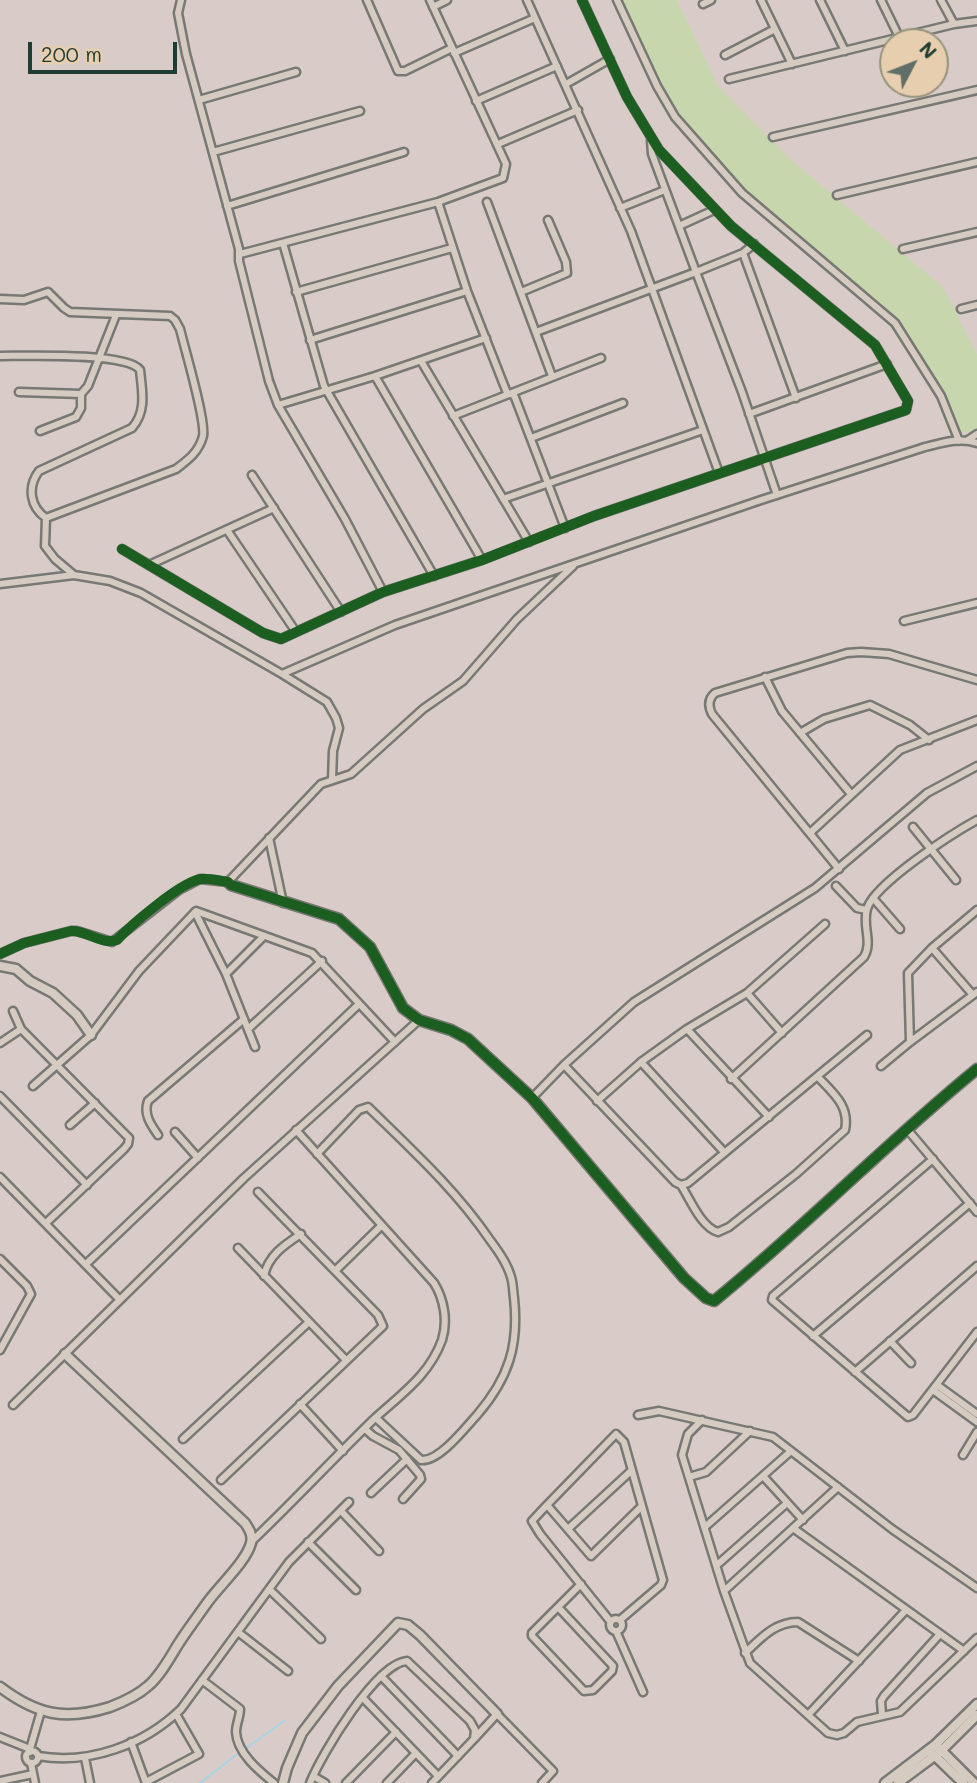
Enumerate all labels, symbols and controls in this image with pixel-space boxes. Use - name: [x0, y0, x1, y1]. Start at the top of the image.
- scale bar: [32, 28, 180, 72]
- north arrow: [879, 28, 949, 98]
- text: N: [914, 36, 943, 64]
- text: 200 m: [41, 40, 102, 67]

